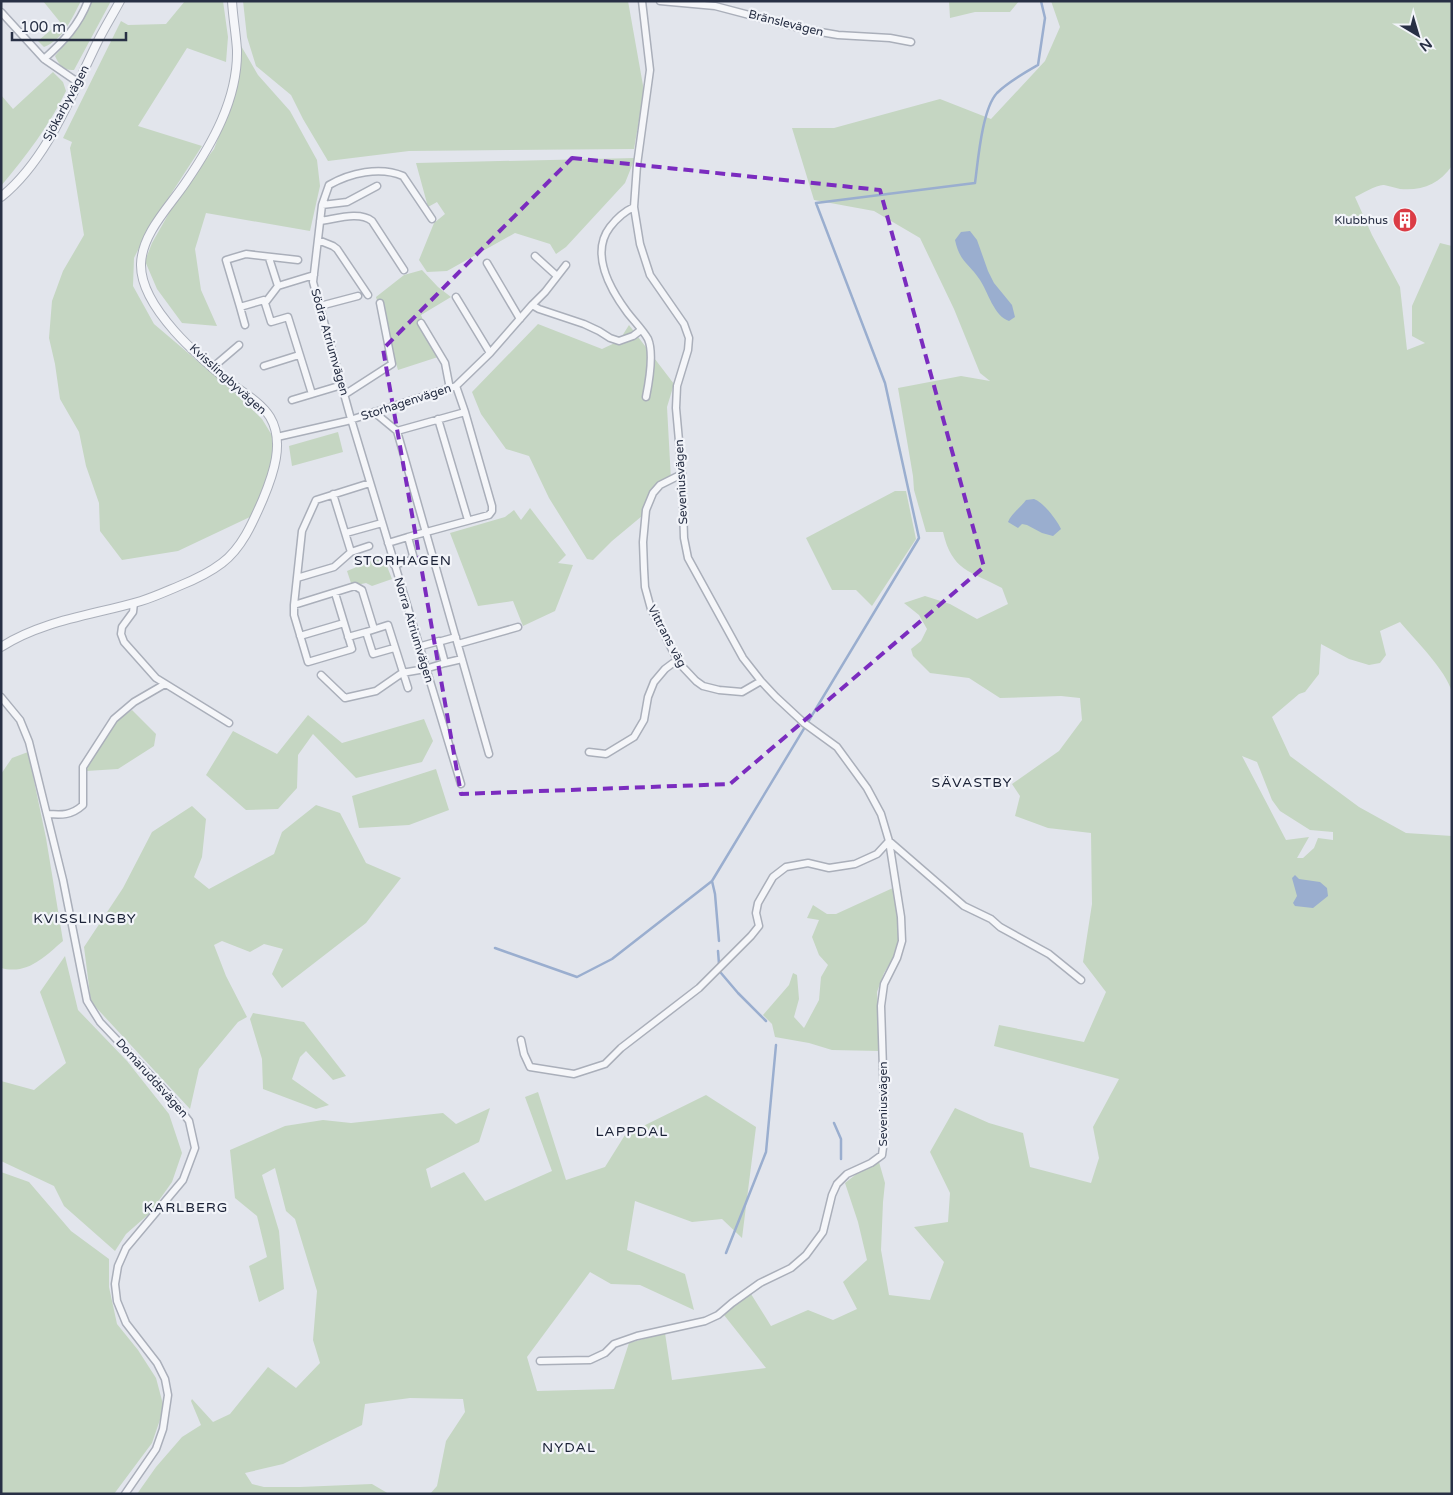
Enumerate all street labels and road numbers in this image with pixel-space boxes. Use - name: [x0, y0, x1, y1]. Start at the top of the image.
- street label: Bränslevägen: [747, 7, 825, 39]
- street label: Sjökarbyvägen: [40, 63, 92, 143]
- street label: Södra Atriumvägen: [308, 287, 352, 397]
- street label: Kvisslingbyvägen: [187, 341, 269, 417]
- street label: Storhagenvägen: [359, 381, 453, 423]
- street label: Seveniusvägen: [672, 439, 690, 525]
- street label: Norra Atriumvägen: [391, 576, 437, 684]
- street label: Vittrans väg: [645, 602, 689, 670]
- street label: Domaruddsvägen: [113, 1036, 191, 1120]
- street label: Seveniusvägen: [876, 1061, 890, 1147]

